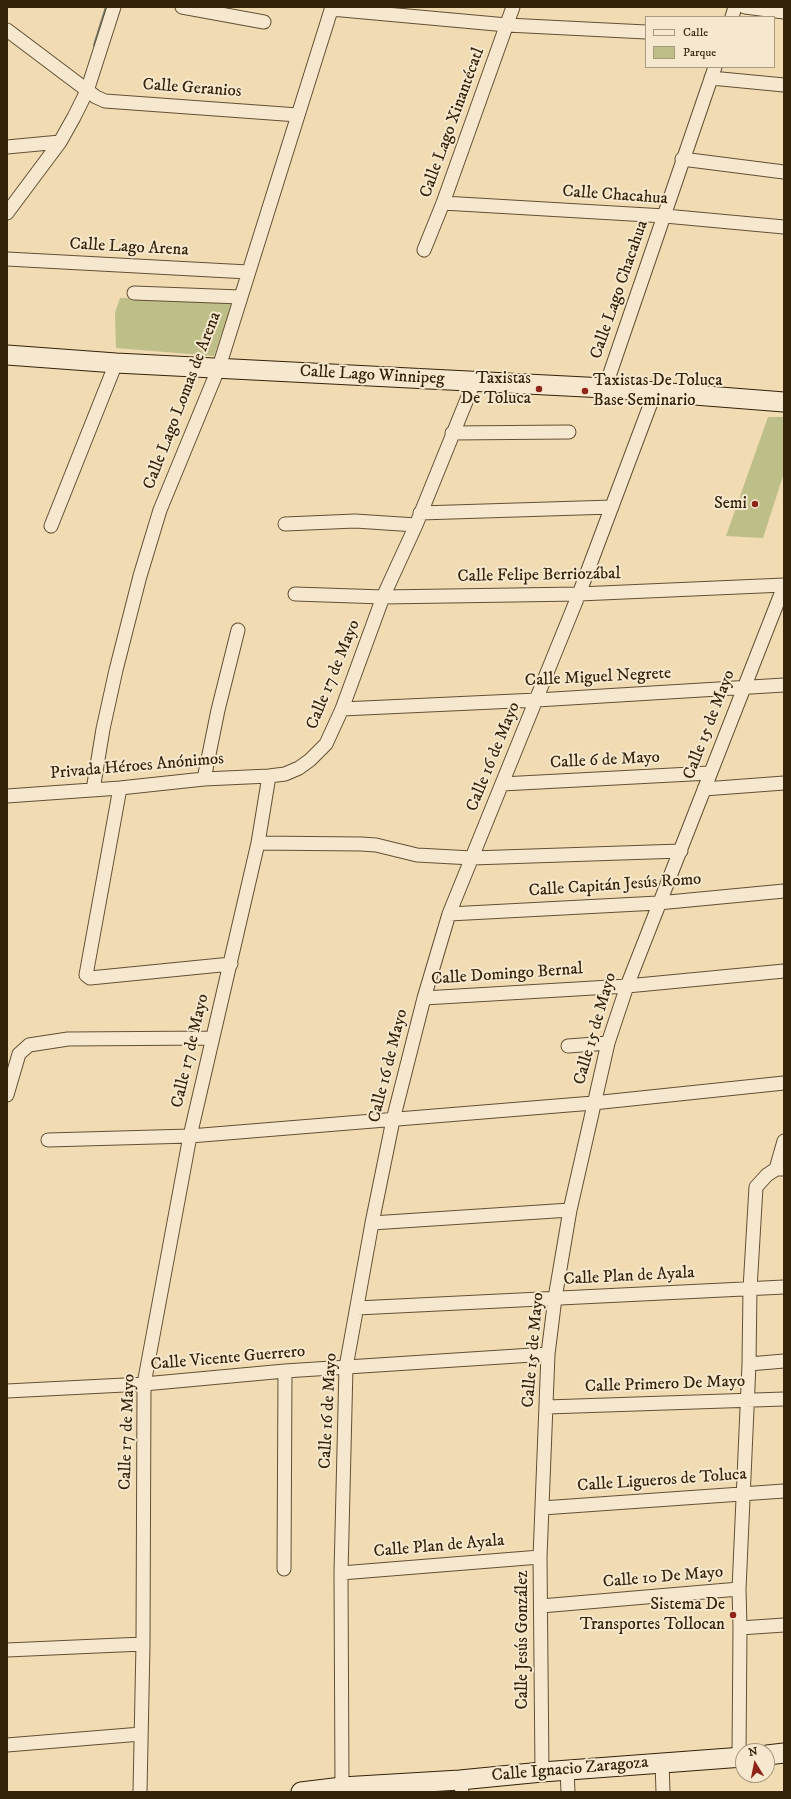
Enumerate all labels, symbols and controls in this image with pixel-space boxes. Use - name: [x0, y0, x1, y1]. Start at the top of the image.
- legend: [645, 16, 775, 68]
- text: Calle: [683, 25, 708, 40]
- street label: Calle Lago Xinantécatl: [416, 45, 490, 201]
- text: Parque: [683, 45, 716, 60]
- street label: Calle Geranios: [142, 75, 242, 103]
- street label: Calle Chacahua: [562, 182, 668, 210]
- street label: Calle Lago Chacahua: [587, 218, 653, 362]
- street label: Calle Lago Arena: [69, 235, 189, 261]
- street label: Calle Lago Lomas de Arena: [140, 309, 226, 493]
- street label: Calle Lago Winnipeg: [299, 362, 445, 390]
- place label: Taxistas De Toluca: [461, 369, 531, 409]
- place label: Taxistas De Toluca Base Seminario: [593, 371, 722, 411]
- marker: Taxistas De Toluca: [534, 384, 544, 394]
- marker: Taxistas De Toluca Base Seminario: [580, 386, 590, 396]
- place label: Semi: [714, 494, 747, 514]
- marker: Semi: [750, 499, 760, 509]
- street label: Calle Felipe Berriozábal: [457, 564, 621, 588]
- street label: Calle 17 de Mayo: [303, 617, 365, 733]
- street label: Calle Miguel Negrete: [524, 664, 672, 692]
- street label: Calle 15 de Mayo: [680, 667, 740, 783]
- street label: Calle 16 de Mayo: [463, 699, 525, 815]
- street label: Calle 6 de Mayo: [550, 748, 660, 774]
- street label: Privada Héroes Anónimos: [49, 749, 225, 785]
- street label: Calle Capitán Jesús Romo: [528, 870, 702, 902]
- street label: Calle Domingo Bernal: [431, 960, 583, 990]
- street label: Calle 15 de Mayo: [570, 971, 622, 1087]
- street label: Calle 17 de Mayo: [168, 992, 214, 1110]
- street label: Calle 16 de Mayo: [365, 1007, 413, 1125]
- street label: Calle Plan de Ayala: [563, 1263, 695, 1291]
- street label: Calle 15 de Mayo: [519, 1291, 549, 1409]
- street label: Calle Vicente Guerrero: [150, 1342, 306, 1376]
- street label: Calle 16 de Mayo: [316, 1352, 342, 1470]
- street label: Calle Primero De Mayo: [585, 1372, 745, 1398]
- street label: Calle 17 de Mayo: [116, 1374, 140, 1490]
- street label: Calle Ligueros de Toluca: [577, 1465, 747, 1497]
- street label: Calle Plan de Ayala: [373, 1531, 505, 1563]
- street label: Calle 10 De Mayo: [602, 1563, 724, 1593]
- street label: Calle Jesús González: [513, 1570, 533, 1710]
- place label: Sistema De Transportes Tollocan: [580, 1595, 725, 1635]
- marker: Sistema De Transportes Tollocan: [728, 1610, 738, 1620]
- north arrow: [735, 1743, 775, 1783]
- text: N: [747, 1744, 759, 1760]
- street label: Calle Ignacio Zaragoza: [491, 1753, 649, 1787]

